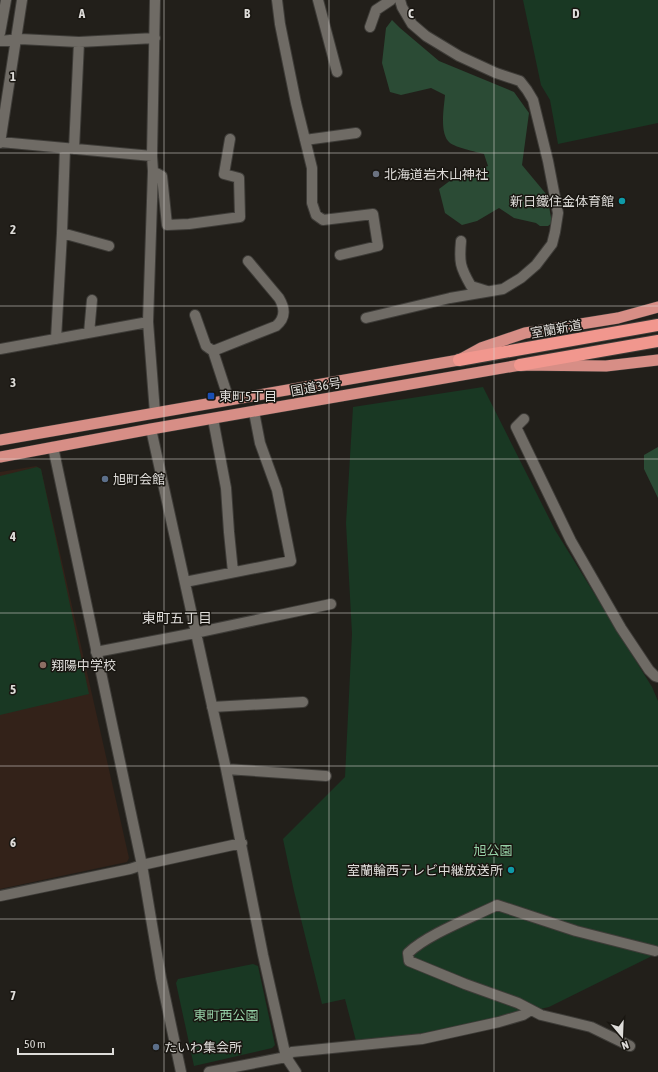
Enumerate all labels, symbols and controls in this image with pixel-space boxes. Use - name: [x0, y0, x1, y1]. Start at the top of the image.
- text: A: [78, 6, 86, 21]
- text: B: [244, 6, 251, 21]
- text: C: [408, 6, 414, 21]
- text: D: [572, 6, 580, 21]
- text: 1: [10, 69, 16, 84]
- place label: 北海道岩木山神社: [384, 167, 488, 182]
- marker: 北海道岩木山神社: [371, 169, 381, 179]
- place label: 新日鐵住金体育館: [510, 194, 614, 209]
- marker: 新日鐵住金体育館: [617, 196, 627, 206]
- text: 2: [10, 222, 16, 237]
- street label: 室蘭新道: [529, 317, 583, 341]
- text: 3: [10, 375, 16, 390]
- street label: 国道36号: [289, 375, 343, 399]
- place label: 東町5丁目: [219, 389, 277, 404]
- marker: 東町5丁目: [206, 391, 216, 401]
- place label: 旭町会館: [113, 472, 165, 487]
- marker: 旭町会館: [100, 474, 110, 484]
- text: 4: [9, 529, 16, 544]
- district label: 東町五丁目: [142, 610, 212, 626]
- place label: 翔陽中学校: [51, 658, 116, 673]
- marker: 翔陽中学校: [38, 660, 48, 670]
- text: 5: [10, 682, 16, 697]
- text: 6: [10, 835, 16, 850]
- park label: 旭公園: [473, 843, 513, 858]
- place label: 室蘭輪西テレビ中継放送所: [347, 863, 503, 878]
- marker: 室蘭輪西テレビ中継放送所: [506, 865, 516, 875]
- text: 7: [10, 988, 16, 1003]
- park label: 東町西公園: [193, 1008, 259, 1023]
- north arrow: [602, 1016, 642, 1056]
- scale bar: [18, 1030, 113, 1056]
- text: 50 m: [24, 1037, 46, 1051]
- text: N: [620, 1039, 630, 1052]
- place label: たいわ集会所: [164, 1040, 242, 1055]
- marker: たいわ集会所: [151, 1042, 161, 1052]

